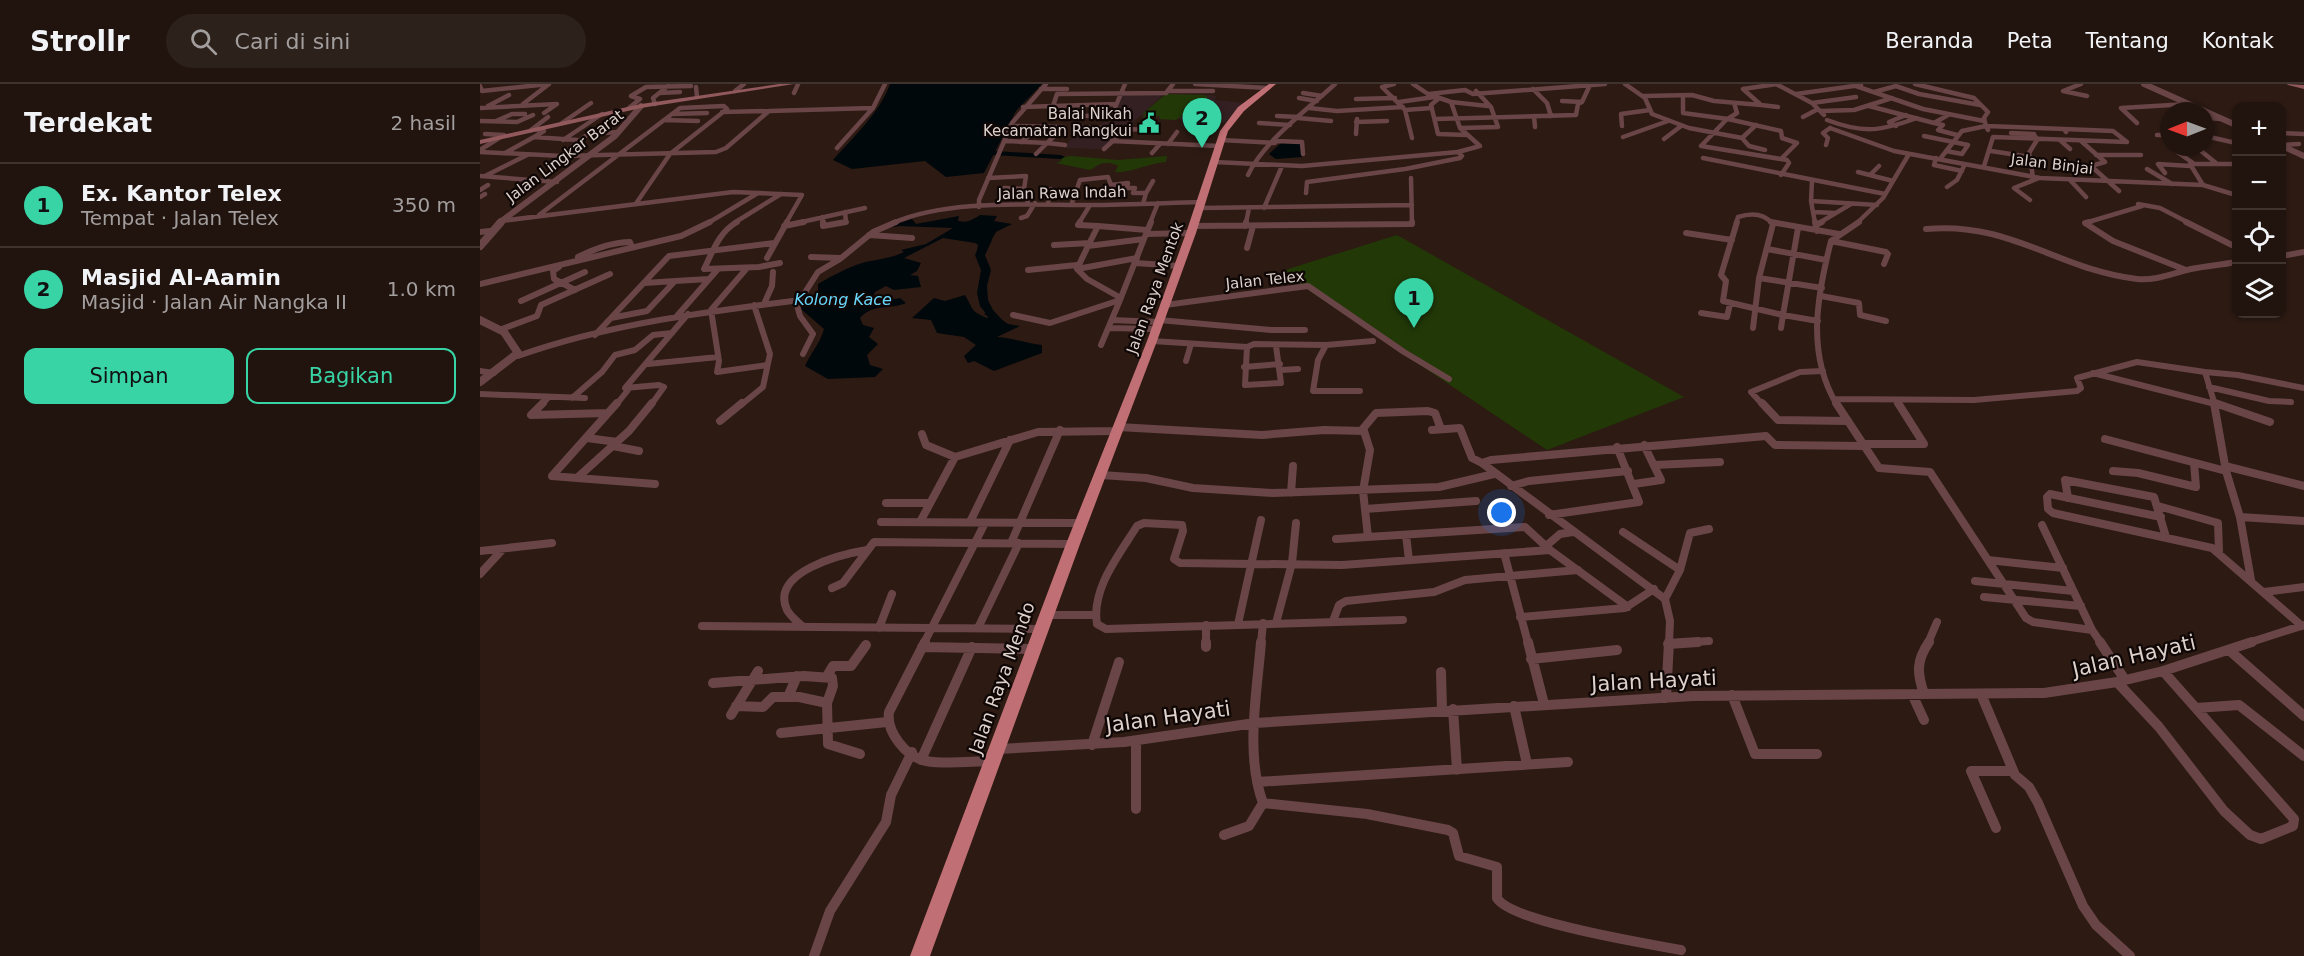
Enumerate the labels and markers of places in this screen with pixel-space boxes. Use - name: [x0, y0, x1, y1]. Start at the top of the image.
- pin: 2: [1182, 98, 1222, 148]
- place label: Balai Nikah Kecamatan Rangkui: [983, 105, 1132, 140]
- public building icon: Balai Nikah Kecamatan Rangkui: [1137, 111, 1161, 135]
- pin: 1: [1394, 278, 1434, 328]

